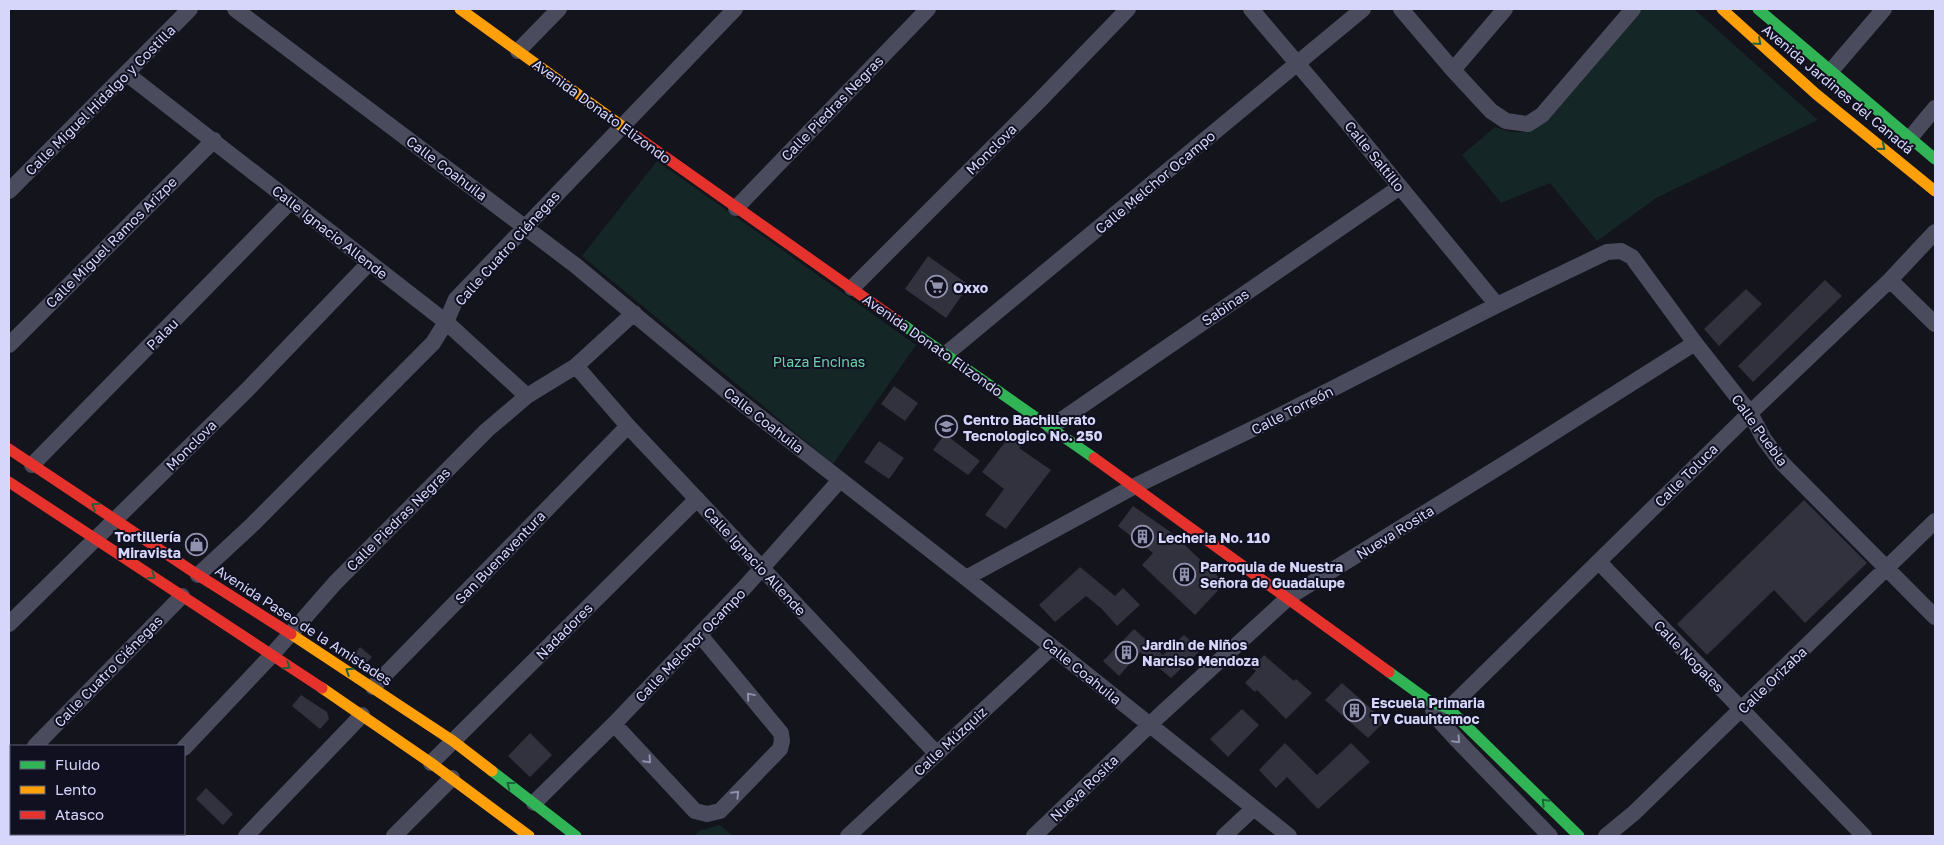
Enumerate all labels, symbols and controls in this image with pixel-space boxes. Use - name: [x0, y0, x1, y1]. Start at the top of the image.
- street label: Calle Miguel Hidalgo y Costilla: [21, 21, 179, 179]
- street label: Avenida Jardines del Canadá: [1759, 21, 1917, 157]
- one-way arrow: [1752, 36, 1761, 45]
- street label: Calle Piedras Negras: [777, 52, 887, 164]
- street label: Avenida Donato Elizondo: [530, 55, 674, 167]
- street label: Calle Saltillo: [1341, 117, 1409, 195]
- street label: Monclova: [962, 120, 1020, 178]
- street label: Calle Melchor Ocampo: [1092, 127, 1218, 237]
- street label: Calle Coahuila: [403, 132, 491, 204]
- one-way arrow: [1876, 141, 1885, 150]
- street label: Calle Miguel Ramos Arizpe: [42, 173, 180, 311]
- street label: Calle Ignacio Allende: [269, 182, 391, 282]
- street label: Calle Cuatro Ciénegas: [451, 187, 563, 309]
- supermarket icon: Oxxo: [925, 275, 949, 299]
- place label: Oxxo: [953, 279, 988, 296]
- street label: Sabinas: [1198, 285, 1252, 329]
- street label: Avenida Donato Elizondo: [860, 290, 1006, 400]
- street label: Palau: [143, 315, 181, 353]
- park label: Plaza Encinas: [773, 353, 865, 370]
- street label: Calle Torreón: [1248, 382, 1336, 438]
- street label: Calle Coahuila: [721, 383, 807, 457]
- street label: Calle Puebla: [1728, 391, 1792, 469]
- place label: Centro Bachillerato Tecnologico No. 250: [963, 411, 1103, 444]
- school or university icon: Centro Bachillerato Tecnologico No. 250: [935, 415, 959, 439]
- street label: Monclova: [162, 416, 220, 474]
- street label: Calle Toluca: [1651, 440, 1721, 510]
- street label: Calle Piedras Negras: [343, 464, 453, 574]
- street label: Nueva Rosita: [1353, 501, 1437, 563]
- one-way arrow: [92, 503, 101, 512]
- street label: Calle Ignacio Allende: [700, 503, 810, 619]
- street label: San Buenaventura: [451, 507, 549, 607]
- building icon: Lecheria No. 110: [1130, 525, 1154, 549]
- place label: Tortillería Miravista: [114, 528, 181, 561]
- place label: Lecheria No. 110: [1158, 529, 1270, 546]
- shop icon: Tortillería Miravista: [185, 532, 209, 556]
- place label: Parroquia de Nuestra Señora de Guadalupe: [1200, 558, 1345, 591]
- street label: Avenida Paseo de la Amistades: [212, 561, 396, 689]
- building icon: Parroquia de Nuestra Señora de Guadalupe: [1172, 562, 1196, 586]
- one-way arrow: [146, 570, 155, 579]
- street label: Calle Melchor Ocampo: [631, 585, 749, 705]
- street label: Nadadores: [532, 599, 596, 663]
- street label: Calle Cuatro Ciénegas: [50, 612, 166, 730]
- street label: Calle Nogales: [1650, 617, 1728, 695]
- street label: Calle Coahuila: [1039, 634, 1125, 708]
- place label: Jardin de Niños Narciso Mendoza: [1142, 636, 1259, 669]
- building icon: Jardin de Niños Narciso Mendoza: [1114, 640, 1138, 664]
- street label: Calle Orizaba: [1734, 643, 1810, 717]
- one-way arrow: [281, 660, 291, 669]
- one-way arrow: [345, 668, 354, 677]
- one-way arrow: [747, 693, 755, 702]
- place label: Escuela Primaria TV Cuauhtemoc: [1371, 694, 1485, 727]
- building icon: Escuela Primaria TV Cuauhtemoc: [1343, 698, 1367, 722]
- street label: Calle Múzquiz: [910, 703, 990, 779]
- one-way arrow: [1451, 734, 1460, 743]
- legend: [10, 745, 185, 835]
- street label: Nueva Rosita: [1046, 751, 1122, 825]
- one-way arrow: [642, 754, 651, 763]
- text: Fluido: [55, 755, 100, 773]
- text: Lento: [55, 780, 96, 798]
- one-way arrow: [506, 782, 516, 791]
- one-way arrow: [730, 791, 739, 800]
- one-way arrow: [1542, 799, 1551, 808]
- text: Atasco: [55, 805, 104, 823]

